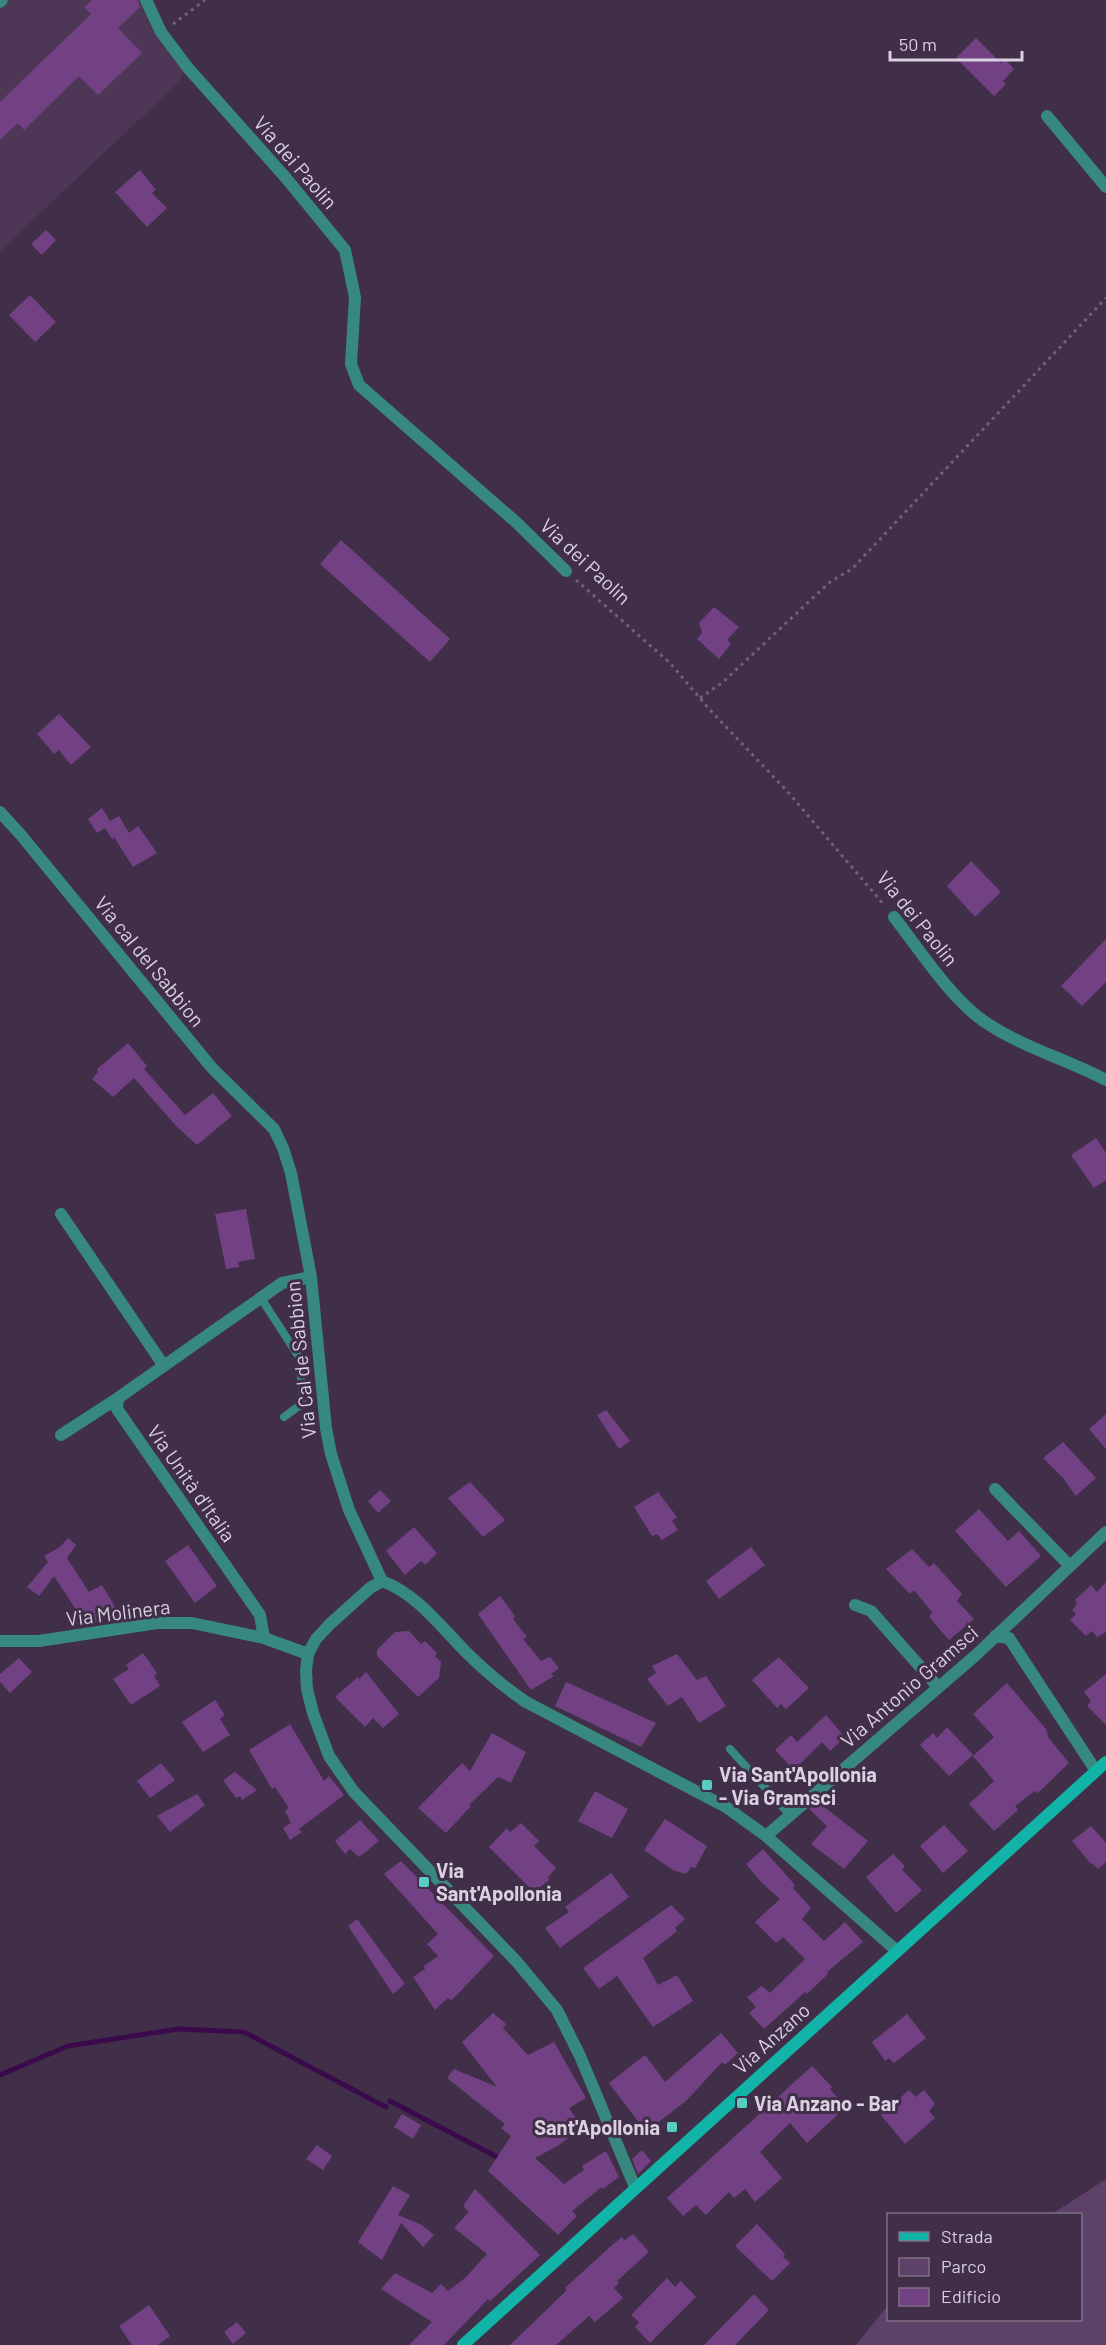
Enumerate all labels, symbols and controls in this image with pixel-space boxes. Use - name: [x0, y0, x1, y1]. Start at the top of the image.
- scale bar: [890, 24, 1022, 62]
- text: 50 m: [899, 33, 937, 55]
- street label: Via dei Paolin: [249, 111, 343, 213]
- street label: Via dei Paolin: [536, 513, 636, 609]
- street label: Via dei Paolin: [872, 866, 964, 970]
- street label: Via cal del Sabbion: [90, 891, 210, 1031]
- street label: Via Cal de Sabbion: [280, 1280, 320, 1440]
- street label: Via Unità d'Italia: [143, 1420, 241, 1546]
- street label: Via Molinera: [65, 1594, 171, 1630]
- street label: Via Antonio Gramsci: [835, 1620, 983, 1752]
- place label: Via Sant'Apollonia - Via Gramsci: [719, 1762, 877, 1809]
- marker: Via Sant'Apollonia - Via Gramsci: [700, 1778, 714, 1792]
- place label: Via Sant'Apollonia: [436, 1858, 562, 1905]
- marker: Via Sant'Apollonia: [417, 1875, 431, 1889]
- street label: Via Anzano: [728, 1997, 814, 2079]
- place label: Via Anzano - Bar: [754, 2091, 899, 2115]
- marker: Via Anzano - Bar: [735, 2096, 749, 2110]
- place label: Sant'Apollonia: [534, 2115, 660, 2139]
- marker: Sant'Apollonia: [665, 2120, 679, 2134]
- legend: [887, 2213, 1082, 2321]
- text: Strada: [941, 2225, 993, 2247]
- text: Parco: [941, 2255, 986, 2277]
- text: Edificio: [941, 2285, 1001, 2307]

